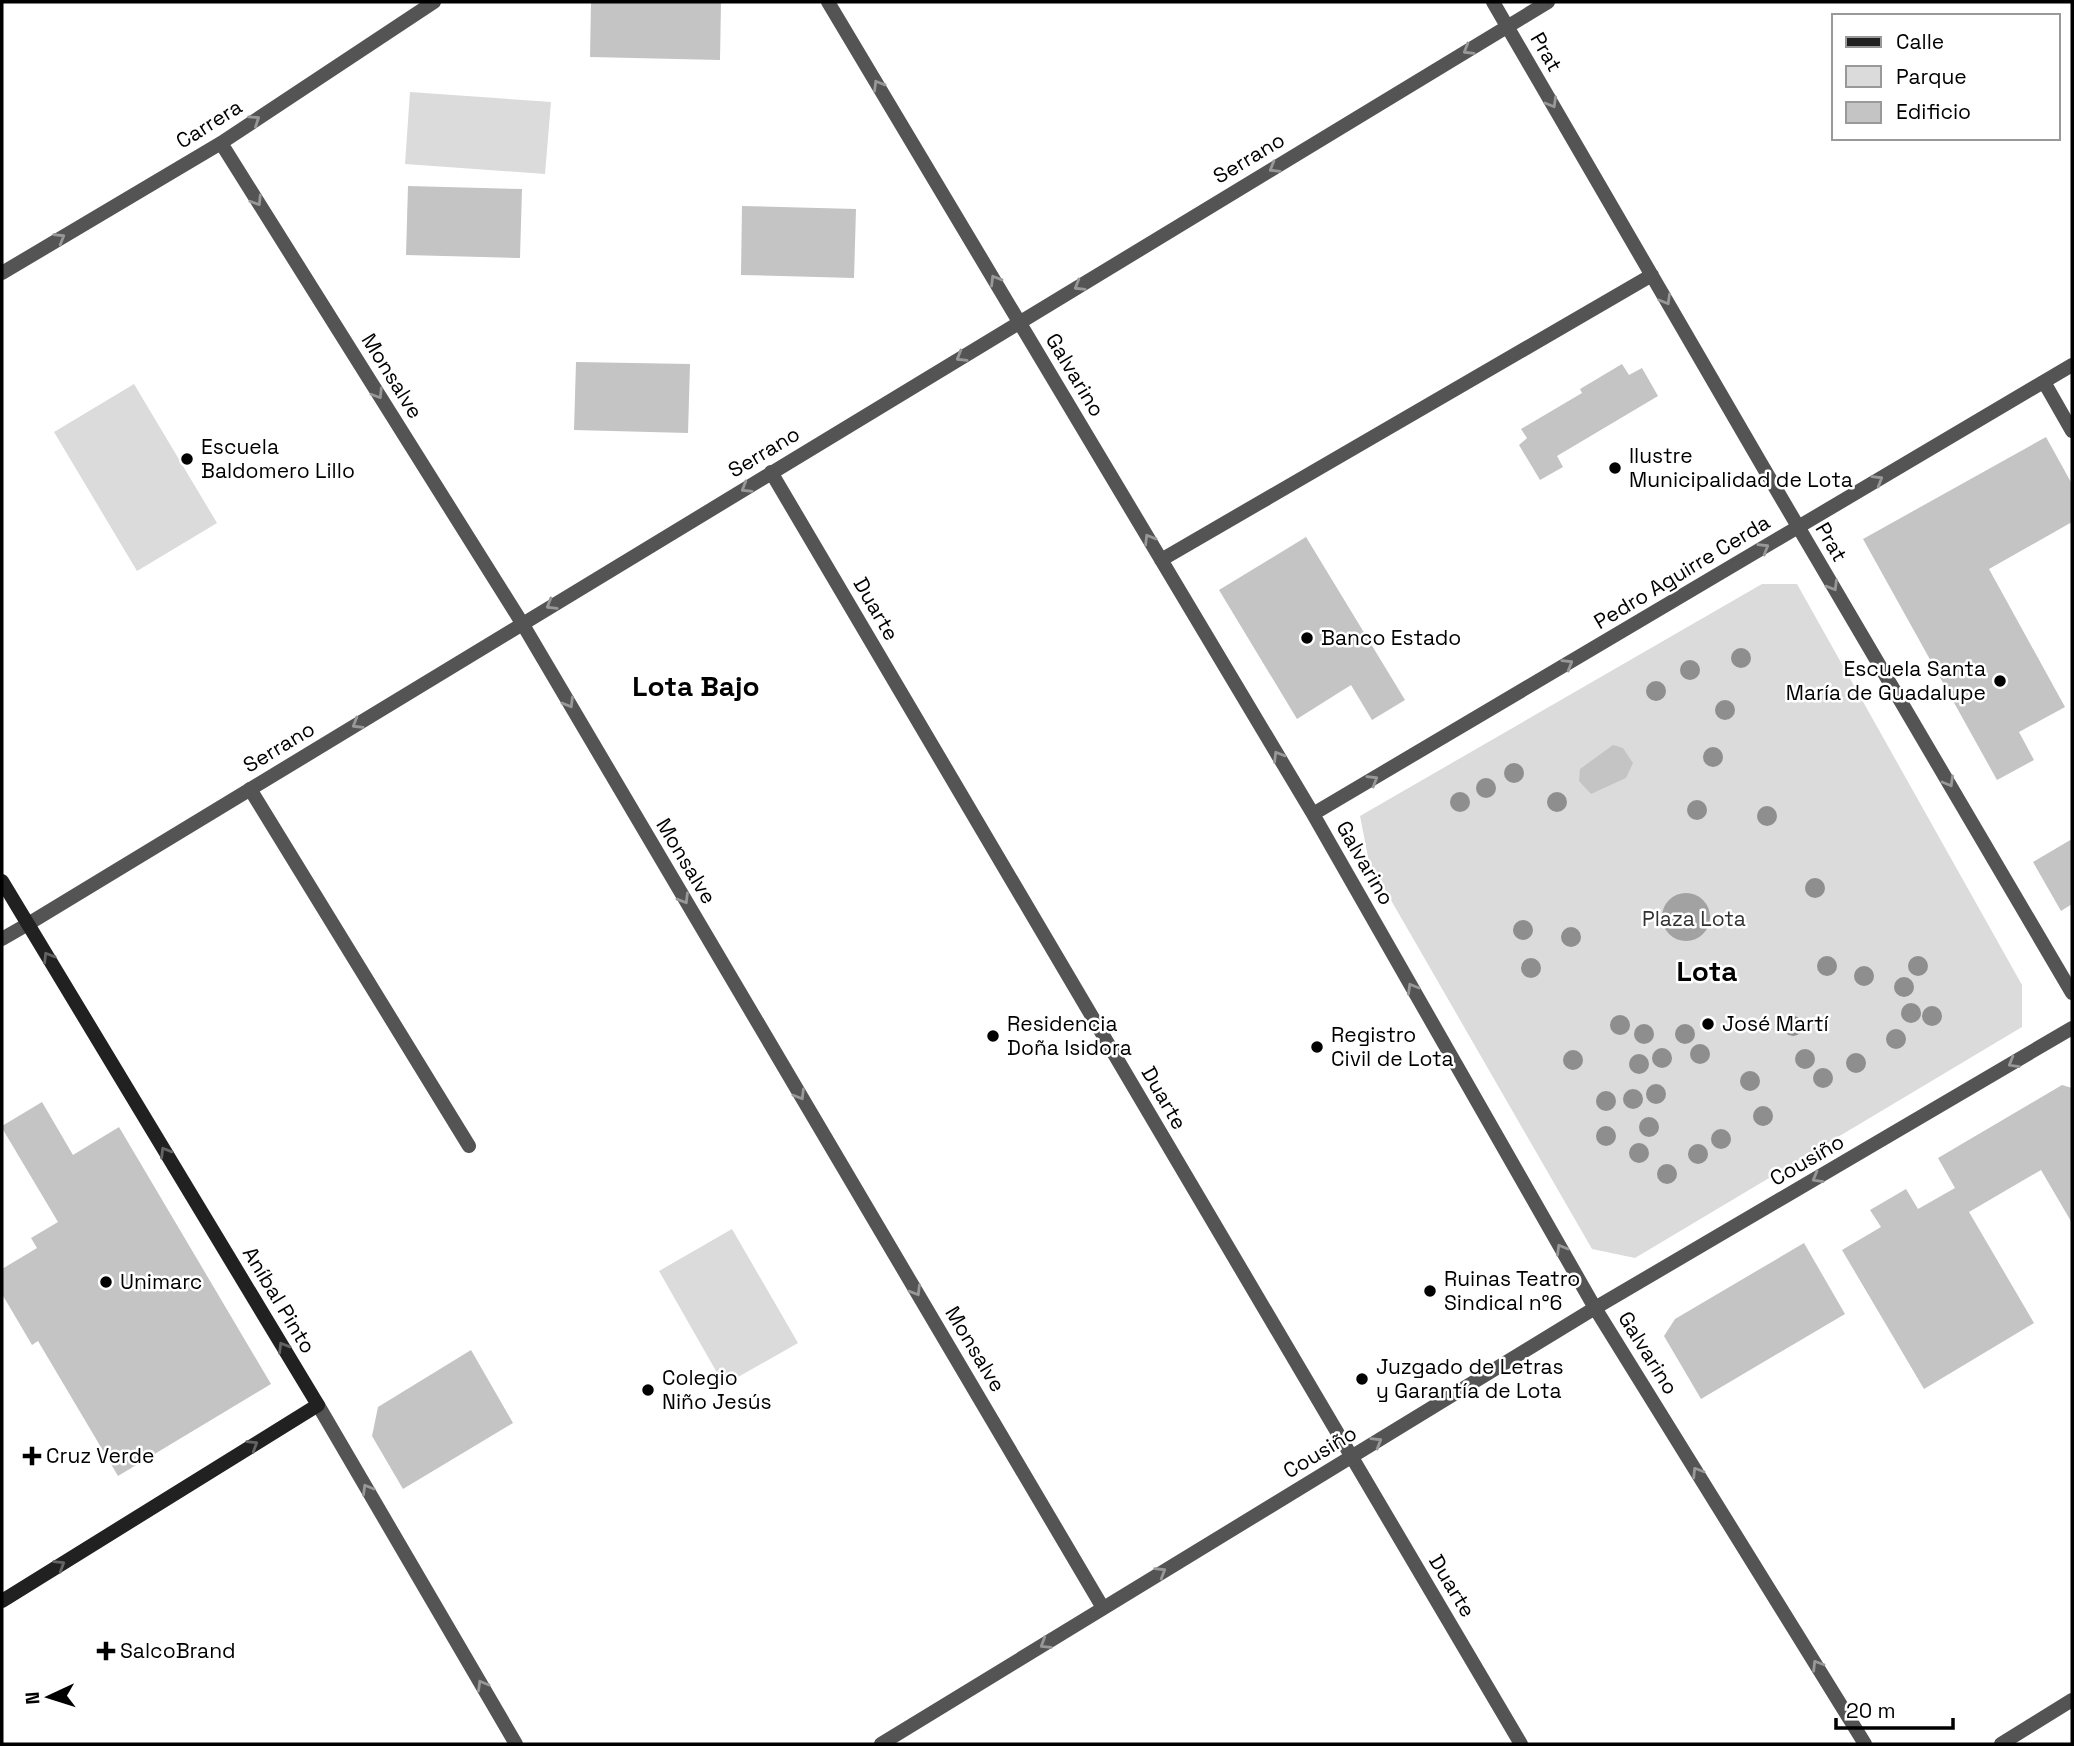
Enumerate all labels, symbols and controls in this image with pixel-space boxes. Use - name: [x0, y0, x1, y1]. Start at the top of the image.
- legend: [1832, 14, 2060, 140]
- street label: Prat: [1524, 27, 1568, 76]
- text: Calle: [1896, 28, 1944, 55]
- one-way arrow: [1463, 41, 1476, 54]
- text: Parque: [1896, 63, 1967, 90]
- one-way arrow: [873, 80, 886, 93]
- street label: Carrera: [171, 93, 247, 154]
- one-way arrow: [1544, 96, 1557, 109]
- text: Edificio: [1896, 98, 1971, 125]
- one-way arrow: [247, 116, 260, 129]
- street label: Serrano: [1208, 126, 1289, 189]
- one-way arrow: [1268, 159, 1281, 172]
- one-way arrow: [248, 193, 261, 206]
- one-way arrow: [53, 233, 66, 246]
- one-way arrow: [990, 275, 1003, 288]
- one-way arrow: [1074, 277, 1087, 290]
- one-way arrow: [1658, 292, 1671, 305]
- street label: Monsalve: [356, 328, 429, 423]
- street label: Galvarino: [1040, 328, 1111, 422]
- one-way arrow: [956, 349, 969, 362]
- one-way arrow: [369, 386, 382, 399]
- street label: Serrano: [723, 420, 804, 483]
- place label: Escuela Baldomero Lillo: [201, 433, 355, 484]
- place label: Ilustre Municipalidad de Lota: [1629, 442, 1853, 493]
- marker: Escuela Baldomero Lillo: [179, 451, 195, 467]
- marker: Ilustre Municipalidad de Lota: [1607, 460, 1623, 476]
- one-way arrow: [1871, 475, 1884, 488]
- one-way arrow: [740, 480, 753, 493]
- street label: Pedro Aguirre Cerda: [1589, 508, 1775, 635]
- street label: Prat: [1809, 517, 1853, 566]
- one-way arrow: [1144, 534, 1157, 547]
- one-way arrow: [1756, 543, 1769, 556]
- street label: Duarte: [848, 572, 905, 645]
- one-way arrow: [1825, 579, 1838, 592]
- one-way arrow: [545, 597, 558, 610]
- place label: Banco Estado: [1321, 624, 1461, 651]
- marker: Banco Estado: [1299, 630, 1315, 646]
- place label: Escuela Santa María de Guadalupe: [1786, 655, 1986, 706]
- one-way arrow: [1561, 659, 1574, 672]
- district label: Lota Bajo: [632, 668, 760, 704]
- marker: Escuela Santa María de Guadalupe: [1992, 673, 2008, 689]
- one-way arrow: [561, 695, 574, 708]
- street label: Serrano: [238, 715, 319, 778]
- one-way arrow: [351, 715, 364, 728]
- one-way arrow: [1273, 750, 1286, 763]
- one-way arrow: [1365, 775, 1378, 788]
- one-way arrow: [1940, 775, 1953, 788]
- street label: Monsalve: [650, 813, 723, 909]
- street label: Galvarino: [1330, 816, 1400, 910]
- one-way arrow: [676, 891, 689, 904]
- park label: Plaza Lota: [1642, 905, 1746, 932]
- one-way arrow: [43, 952, 56, 965]
- district label: Lota: [1677, 953, 1737, 989]
- one-way arrow: [1407, 982, 1420, 995]
- place label: Residencia Doña Isidora: [1007, 1010, 1132, 1061]
- place label: José Martí: [1722, 1010, 1830, 1037]
- marker: José Martí: [1700, 1016, 1716, 1032]
- place label: Registro Civil de Lota: [1331, 1021, 1454, 1072]
- marker: Residencia Doña Isidora: [985, 1028, 1001, 1044]
- marker: Registro Civil de Lota: [1309, 1039, 1325, 1055]
- one-way arrow: [2008, 1055, 2021, 1068]
- street label: Duarte: [1136, 1061, 1193, 1134]
- one-way arrow: [792, 1087, 805, 1100]
- street label: Cousiño: [1765, 1128, 1849, 1192]
- one-way arrow: [161, 1147, 174, 1160]
- one-way arrow: [1812, 1170, 1825, 1183]
- street label: Aníbal Pinto: [237, 1241, 322, 1358]
- one-way arrow: [1556, 1244, 1569, 1256]
- place label: Ruinas Teatro Sindical n°6: [1444, 1265, 1580, 1316]
- place label: Unimarc: [120, 1268, 202, 1295]
- marker: Unimarc: [98, 1274, 114, 1290]
- one-way arrow: [908, 1283, 921, 1296]
- marker: Ruinas Teatro Sindical n°6: [1422, 1283, 1438, 1299]
- street label: Monsalve: [939, 1301, 1012, 1397]
- street label: Galvarino: [1612, 1306, 1685, 1399]
- one-way arrow: [278, 1341, 291, 1354]
- place label: Juzgado de Letras y Garantía de Lota: [1376, 1353, 1564, 1404]
- place label: Colegio Niño Jesús: [662, 1364, 772, 1415]
- marker: Juzgado de Letras y Garantía de Lota: [1354, 1371, 1370, 1387]
- marker: Colegio Niño Jesús: [640, 1382, 656, 1398]
- street label: Cousiño: [1278, 1419, 1362, 1484]
- one-way arrow: [1369, 1437, 1382, 1450]
- one-way arrow: [246, 1441, 259, 1454]
- place label: Cruz Verde: [46, 1442, 154, 1469]
- marker: Cruz Verde: [24, 1448, 40, 1464]
- one-way arrow: [1692, 1467, 1705, 1480]
- one-way arrow: [362, 1483, 375, 1496]
- street label: Duarte: [1423, 1549, 1482, 1622]
- one-way arrow: [52, 1561, 65, 1574]
- one-way arrow: [1154, 1568, 1167, 1581]
- one-way arrow: [1039, 1635, 1052, 1648]
- place label: SalcoBrand: [120, 1637, 236, 1664]
- marker: SalcoBrand: [98, 1643, 114, 1659]
- one-way arrow: [1812, 1660, 1825, 1673]
- north arrow: [14, 1662, 84, 1732]
- one-way arrow: [477, 1680, 490, 1693]
- scale bar: [1836, 1686, 1953, 1730]
- text: N: [20, 1691, 45, 1705]
- text: 20 m: [1846, 1697, 1896, 1724]

